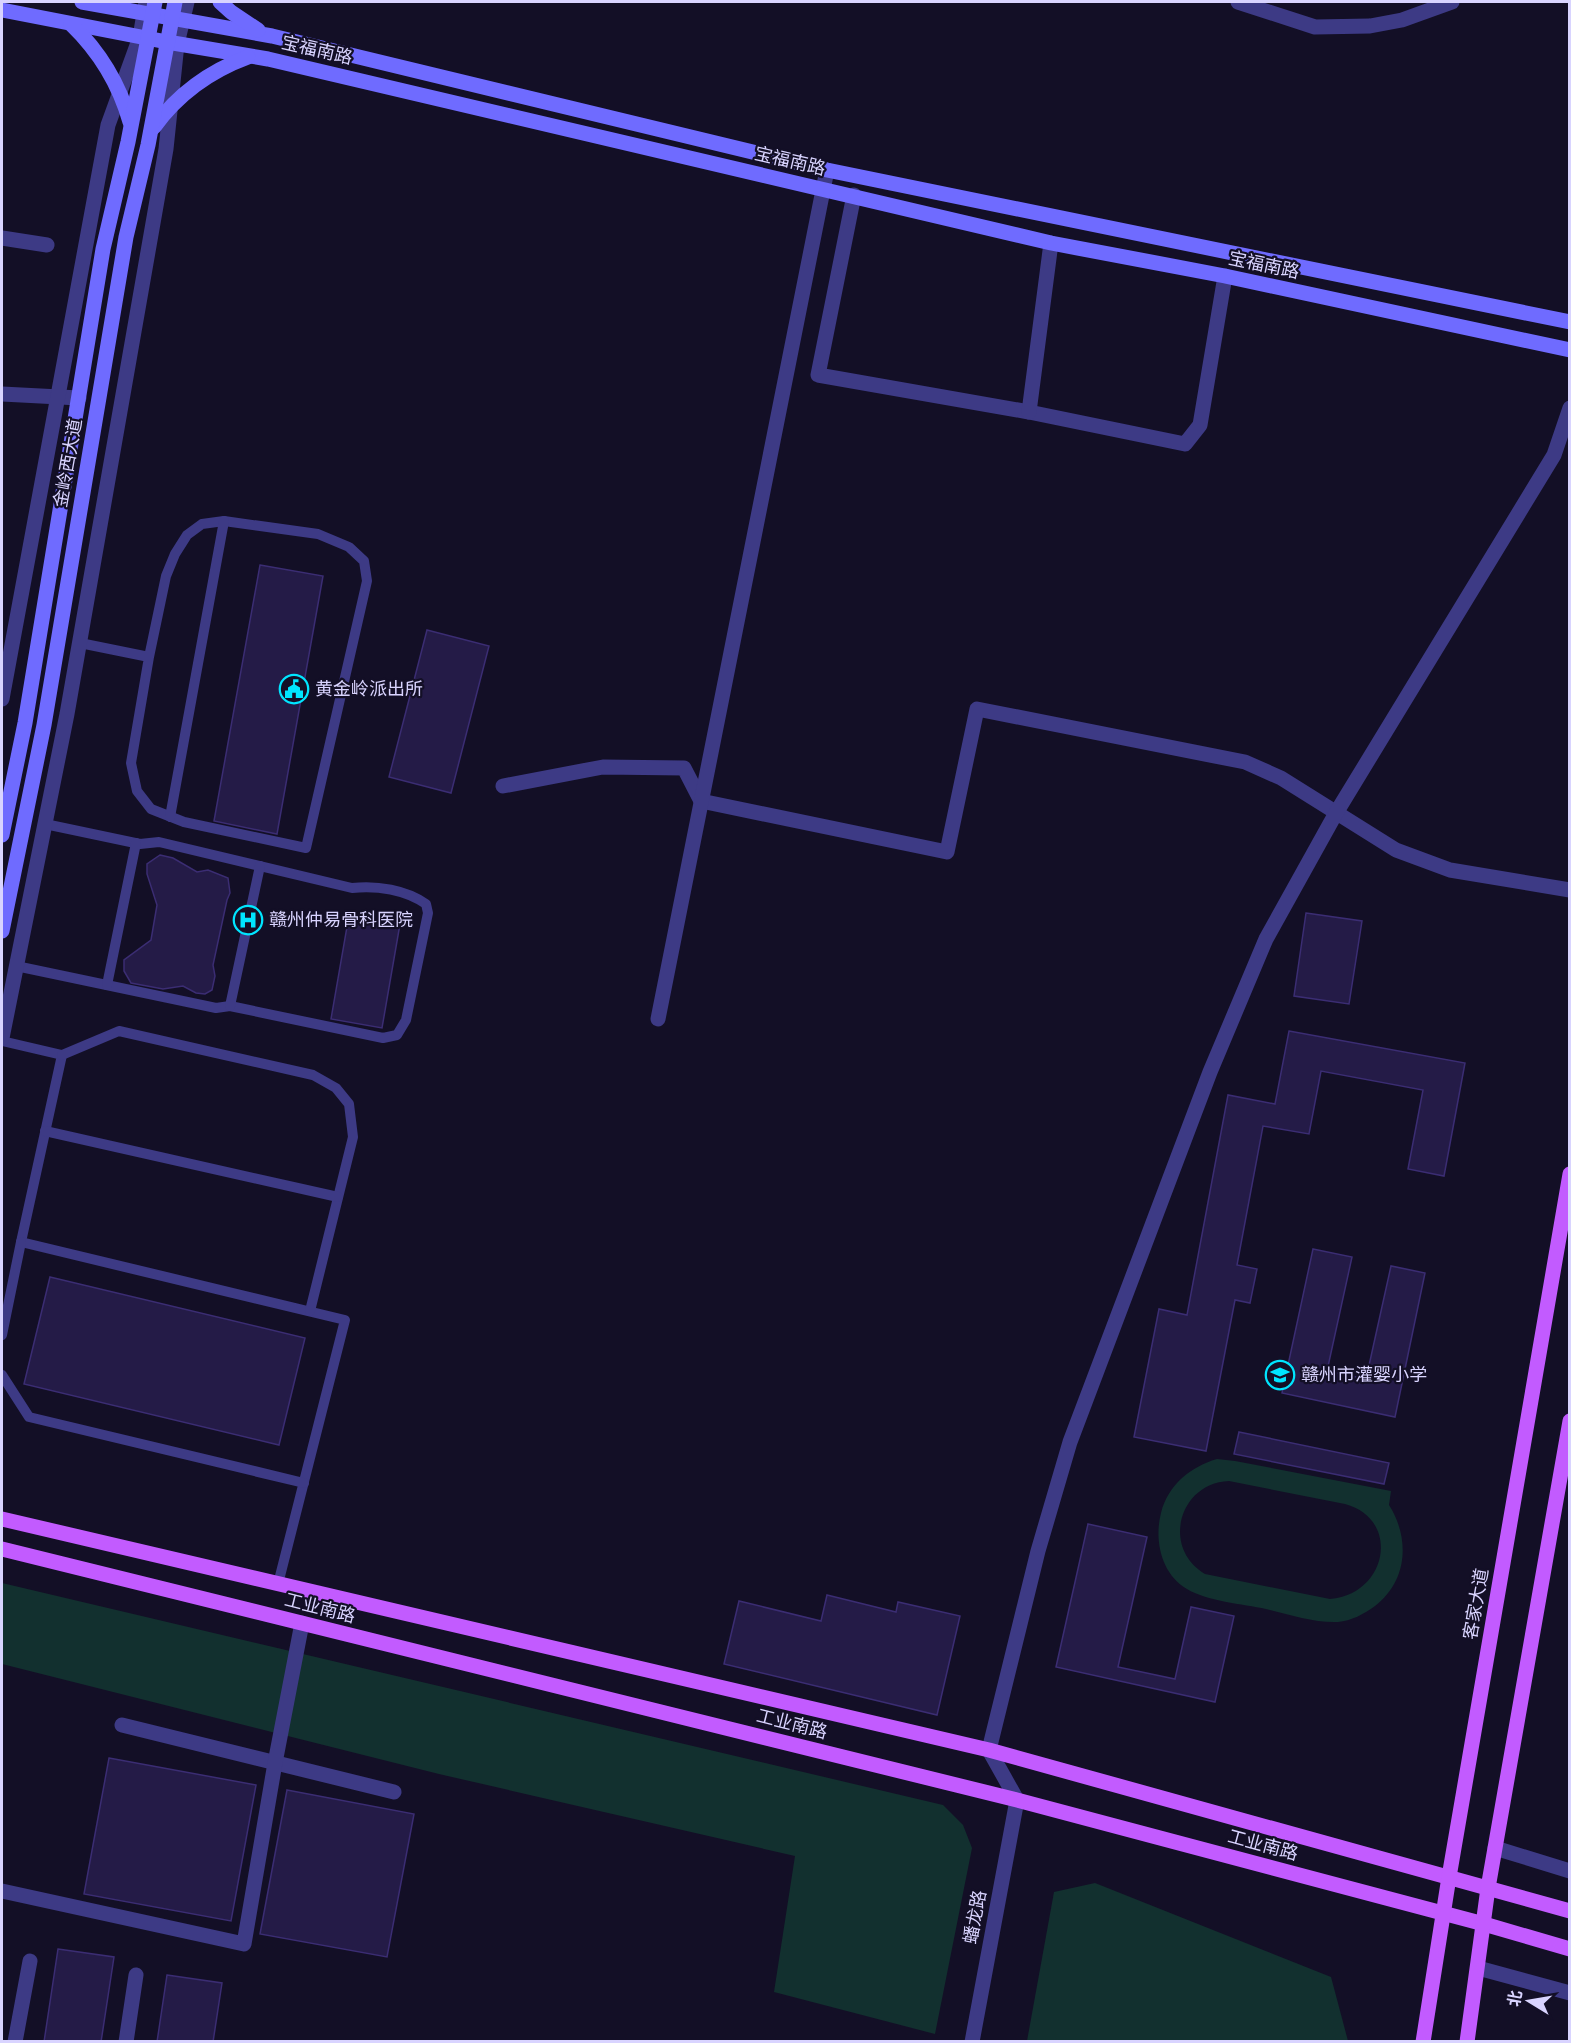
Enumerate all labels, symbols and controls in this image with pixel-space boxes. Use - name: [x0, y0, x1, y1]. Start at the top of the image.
- street label: 宝福南路: [280, 31, 355, 68]
- street label: 宝福南路: [753, 142, 828, 179]
- street label: 宝福南路: [1227, 247, 1302, 282]
- street label: 金岭西大道: [49, 417, 86, 509]
- public building icon: 黄金岭派出所: [278, 673, 310, 705]
- place label: 黄金岭派出所: [315, 678, 423, 699]
- hospital icon: 赣州仲易骨科医院: [232, 904, 264, 936]
- place label: 赣州仲易骨科医院: [269, 909, 413, 930]
- school or university icon: 赣州市灌婴小学: [1264, 1359, 1296, 1391]
- place label: 赣州市灌婴小学: [1301, 1364, 1427, 1385]
- street label: 客家大道: [1459, 1567, 1492, 1641]
- street label: 工业南路: [283, 1589, 358, 1626]
- street label: 工业南路: [755, 1705, 830, 1742]
- street label: 工业南路: [1226, 1825, 1301, 1864]
- street label: 蟠龙路: [959, 1888, 990, 1945]
- north arrow: [1499, 1971, 1559, 2031]
- text: 北: [1504, 1989, 1526, 2008]

